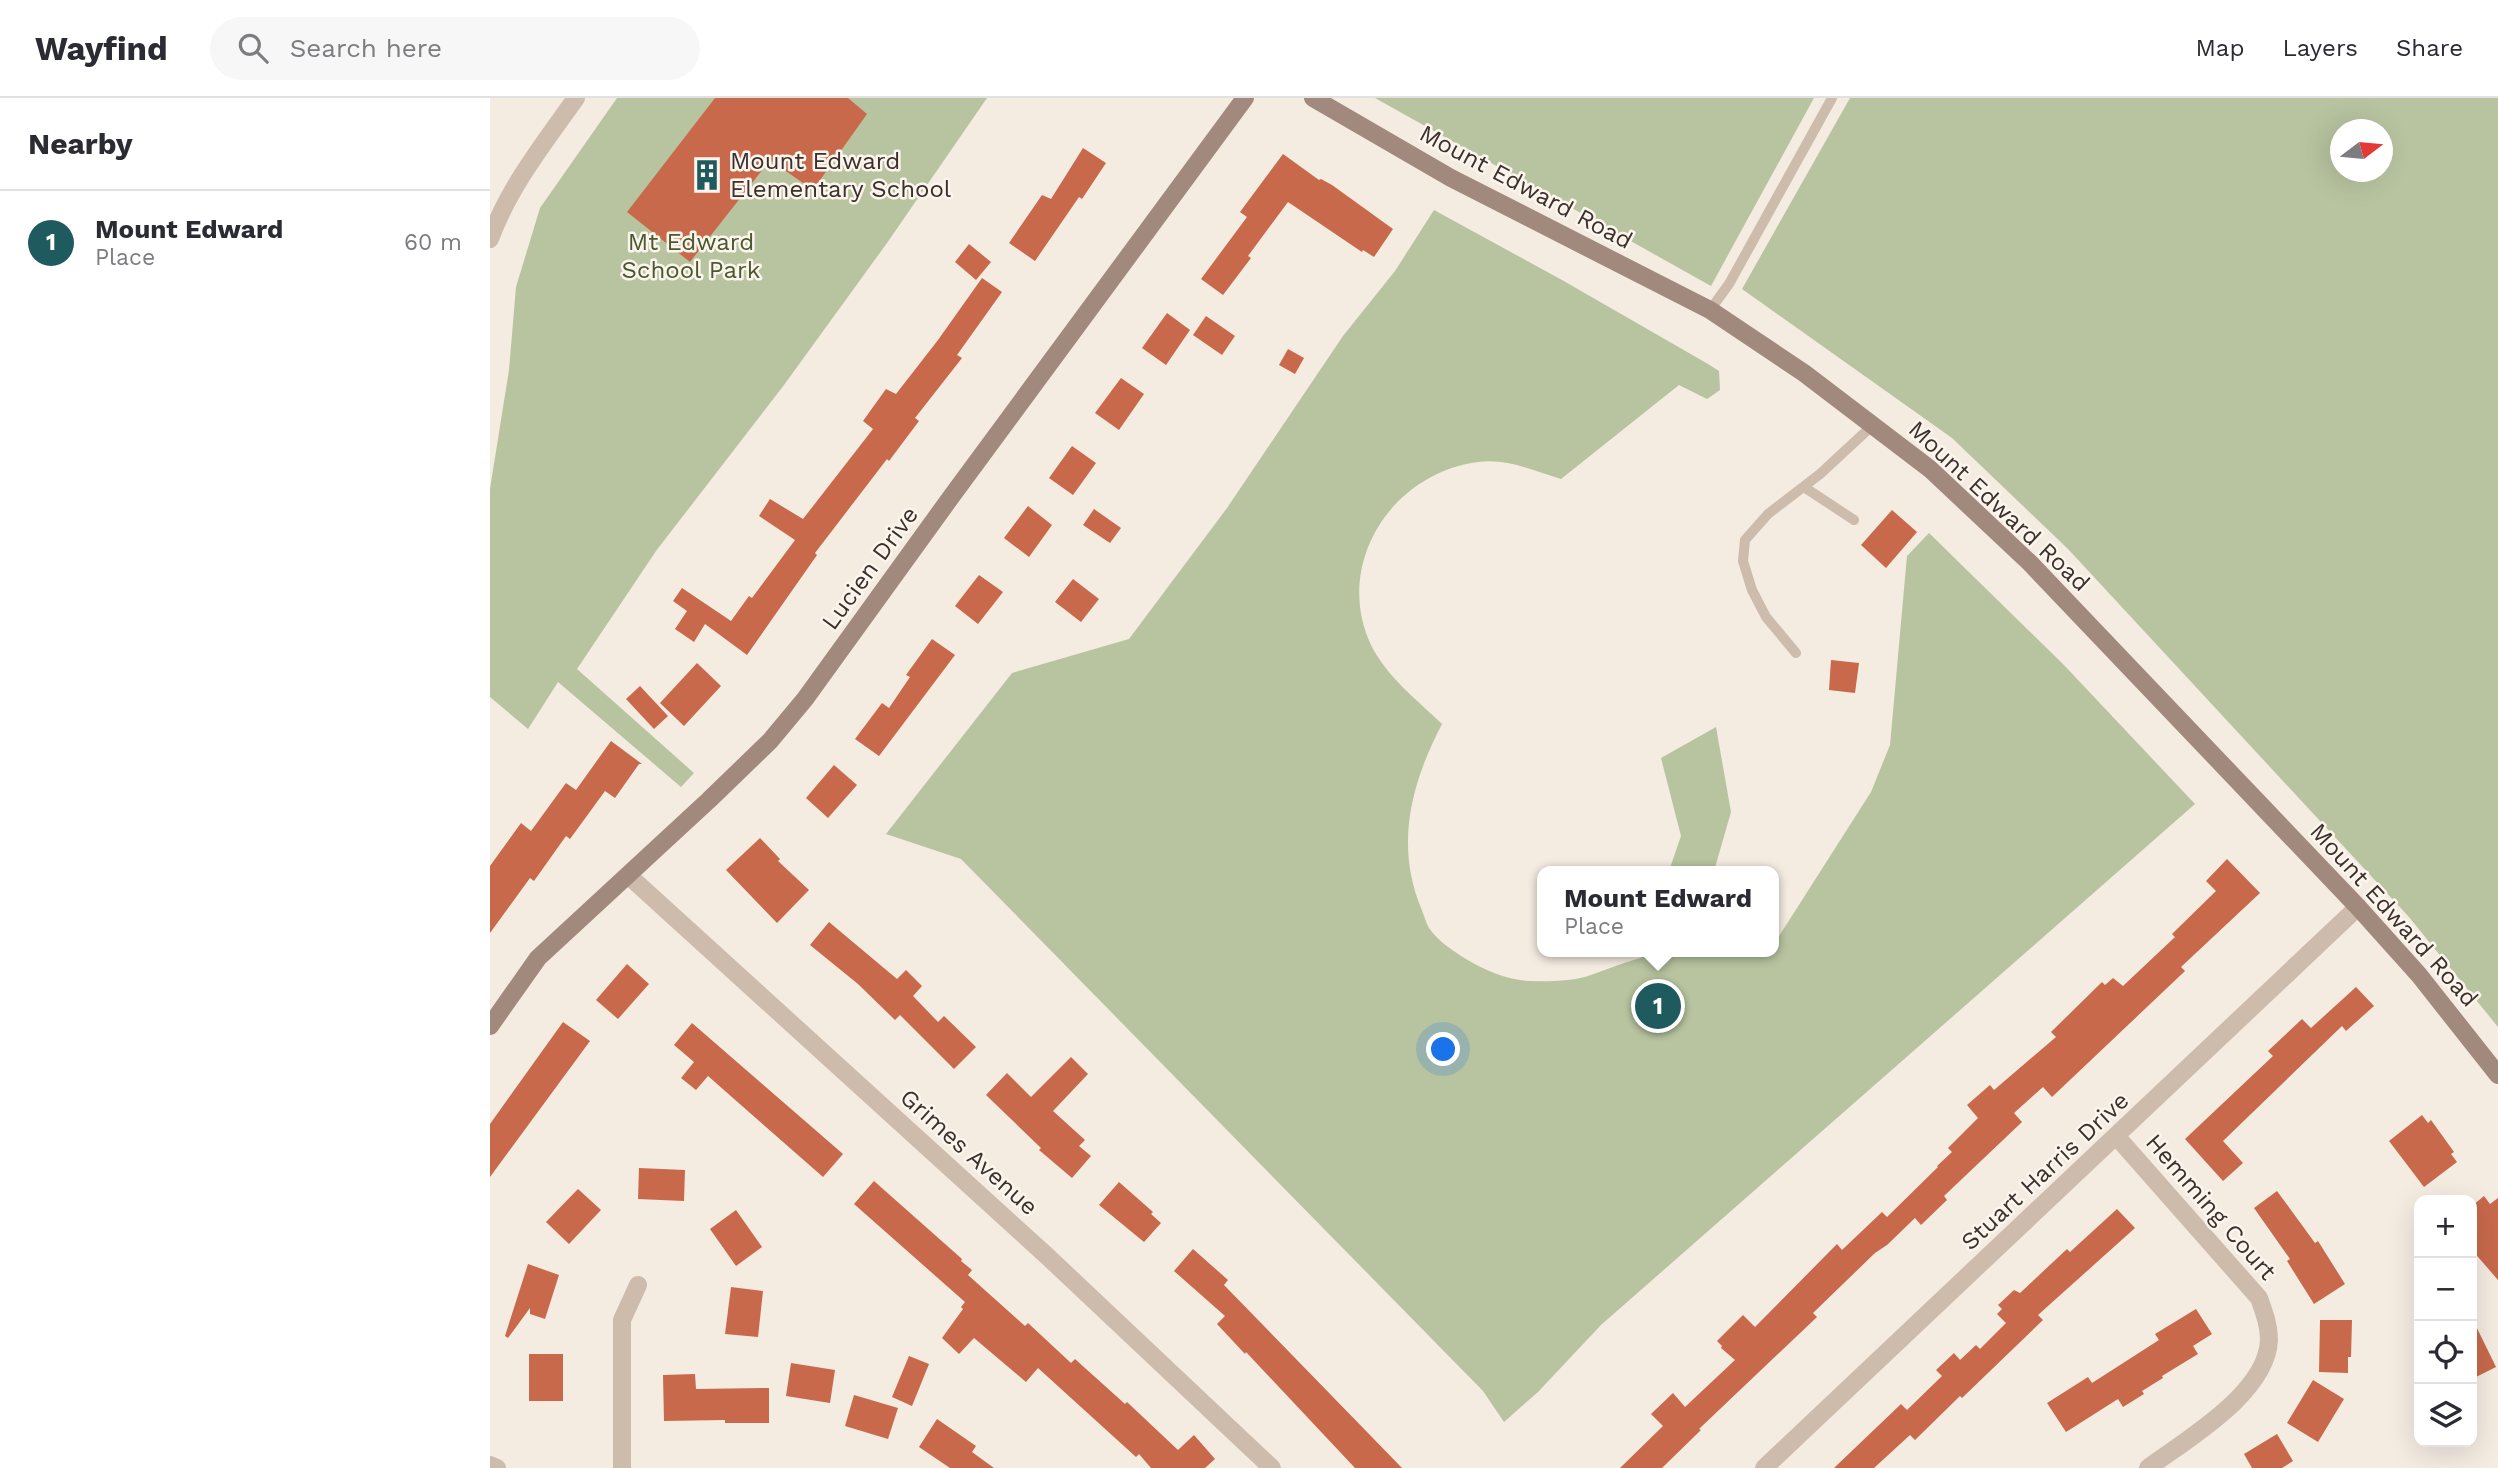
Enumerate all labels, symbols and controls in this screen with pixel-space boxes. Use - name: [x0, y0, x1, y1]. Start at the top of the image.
- search box: [210, 17, 700, 80]
- text: Wayfind: [35, 29, 168, 68]
- icon: search: [234, 29, 272, 67]
- text: Search here: [290, 33, 442, 63]
- text: Map: [2196, 34, 2244, 62]
- text: Layers: [2282, 34, 2358, 62]
- text: Share: [2396, 34, 2463, 62]
- street label: Mount Edward Road: [1415, 119, 1637, 255]
- north arrow: [2330, 119, 2393, 182]
- text: Nearby: [28, 126, 133, 161]
- place label: Mount Edward Elementary School: [730, 147, 952, 203]
- building icon: Mount Edward Elementary School: [690, 158, 724, 192]
- text: Mount Edward: [95, 214, 283, 244]
- park label: Mt Edward School Park: [622, 228, 761, 284]
- text: 1: [46, 229, 56, 256]
- text: 60 m: [404, 229, 462, 256]
- text: Place: [95, 244, 155, 271]
- street label: Mount Edward Road: [1903, 415, 2095, 597]
- street label: Lucien Drive: [816, 501, 924, 635]
- street label: Mount Edward Road: [2304, 818, 2484, 1012]
- popup: [1537, 866, 1779, 957]
- text: Mount Edward: [1564, 883, 1752, 913]
- text: Place: [1564, 913, 1624, 940]
- pin: 1: [1635, 980, 1681, 1032]
- your location: [1426, 1032, 1460, 1066]
- street label: Grimes Avenue: [895, 1083, 1043, 1221]
- street label: Stuart Harris Drive: [1955, 1086, 2135, 1256]
- street label: Hemming Court: [2140, 1128, 2282, 1286]
- map controls: [2414, 1195, 2477, 1447]
- button: +: [2414, 1195, 2477, 1258]
- button: −: [2414, 1258, 2477, 1321]
- button: locate: [2414, 1321, 2477, 1384]
- button: layers: [2414, 1384, 2477, 1447]

